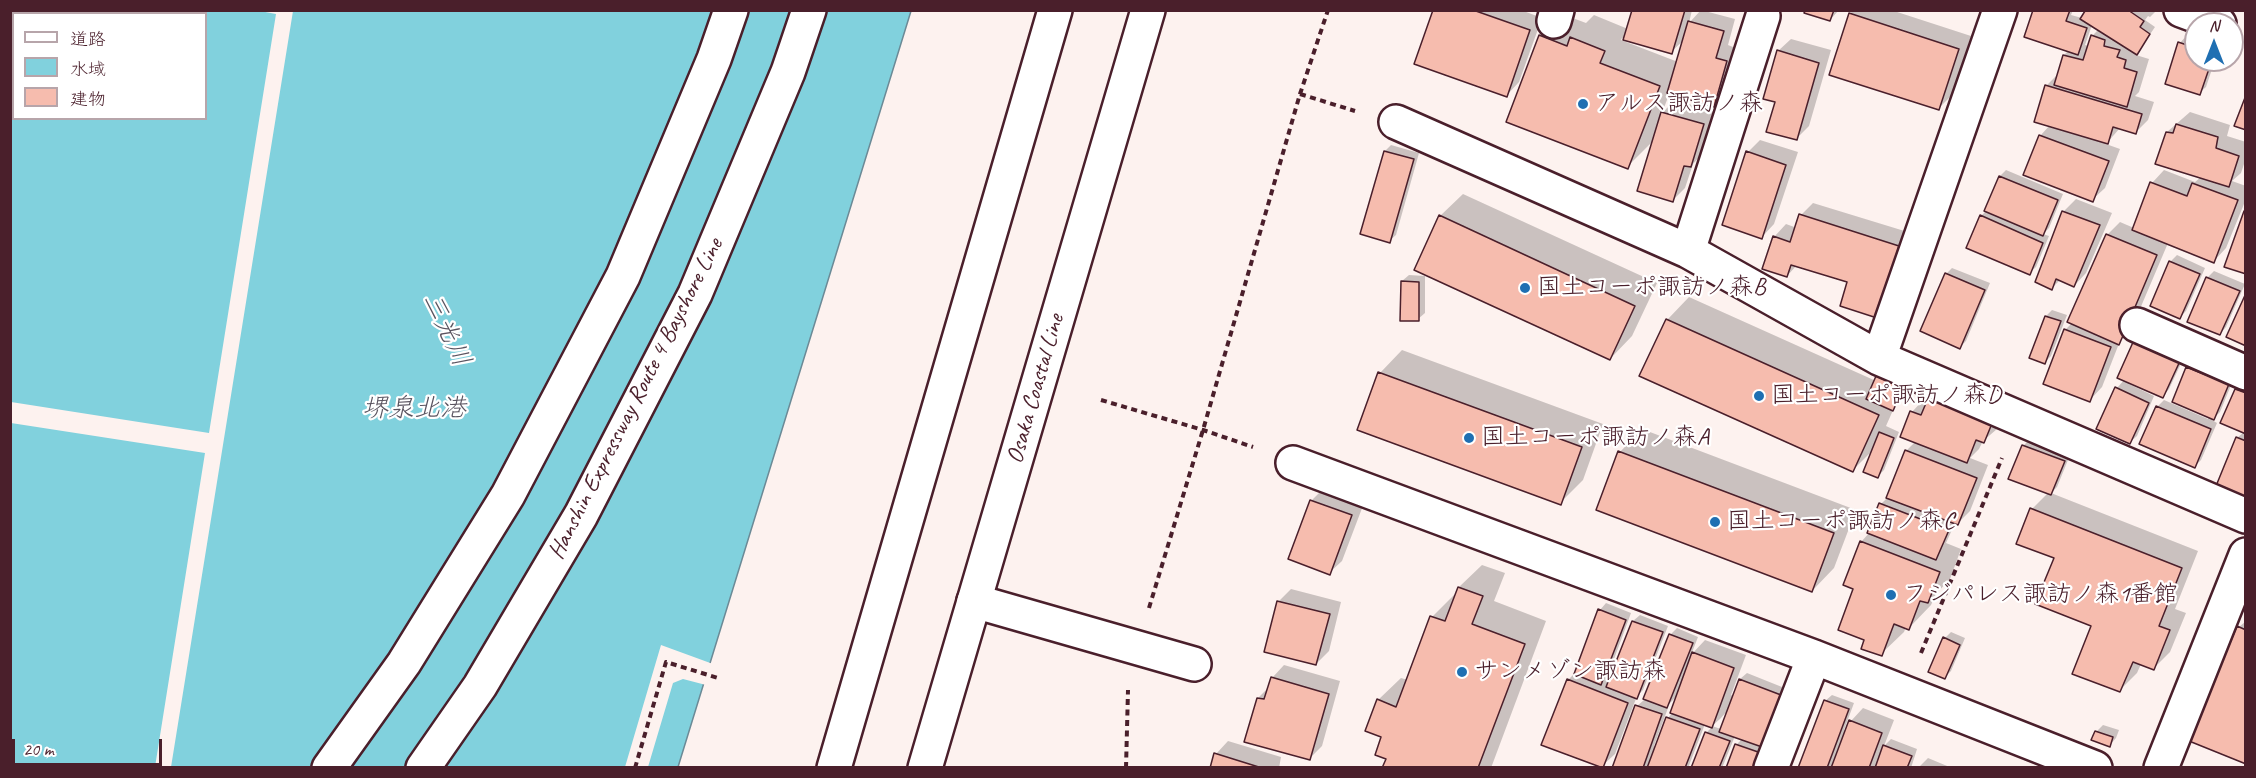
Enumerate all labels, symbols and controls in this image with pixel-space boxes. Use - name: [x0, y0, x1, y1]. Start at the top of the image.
- legend: [12, 12, 207, 120]
- north arrow: [2184, 12, 2244, 72]
- text: N: [2209, 16, 2219, 36]
- text: 道路: [70, 28, 106, 50]
- text: 水域: [70, 58, 106, 80]
- text: 建物: [70, 88, 106, 110]
- place label: アルス諏訪ノ森: [1595, 90, 1763, 118]
- marker: アルス諏訪ノ森: [1576, 97, 1590, 111]
- street label: Hanshin Expressway Route 4 Bayshore Line: [542, 234, 730, 564]
- place label: 国土コーポ諏訪ノ森B: [1537, 274, 1765, 302]
- marker: 国土コーポ諏訪ノ森B: [1518, 281, 1532, 295]
- water label: 三光川: [415, 288, 477, 372]
- street label: Osaka Coastal Line: [1001, 311, 1071, 467]
- place label: 国土コーポ諏訪ノ森D: [1771, 382, 2001, 410]
- marker: 国土コーポ諏訪ノ森D: [1752, 389, 1766, 403]
- water label: 堺泉北港: [362, 393, 466, 425]
- place label: 国土コーポ諏訪ノ森A: [1481, 424, 1709, 452]
- marker: 国土コーポ諏訪ノ森A: [1462, 431, 1476, 445]
- place label: 国土コーポ諏訪ノ森C: [1727, 508, 1954, 536]
- marker: 国土コーポ諏訪ノ森C: [1708, 515, 1722, 529]
- place label: フジパレス諏訪ノ森1番館: [1903, 581, 2178, 609]
- marker: フジパレス諏訪ノ森1番館: [1884, 588, 1898, 602]
- place label: サンメゾン諏訪森: [1474, 658, 1666, 686]
- marker: サンメゾン諏訪森: [1455, 665, 1469, 679]
- scale bar: [15, 727, 165, 765]
- text: 20 m: [23, 738, 54, 760]

